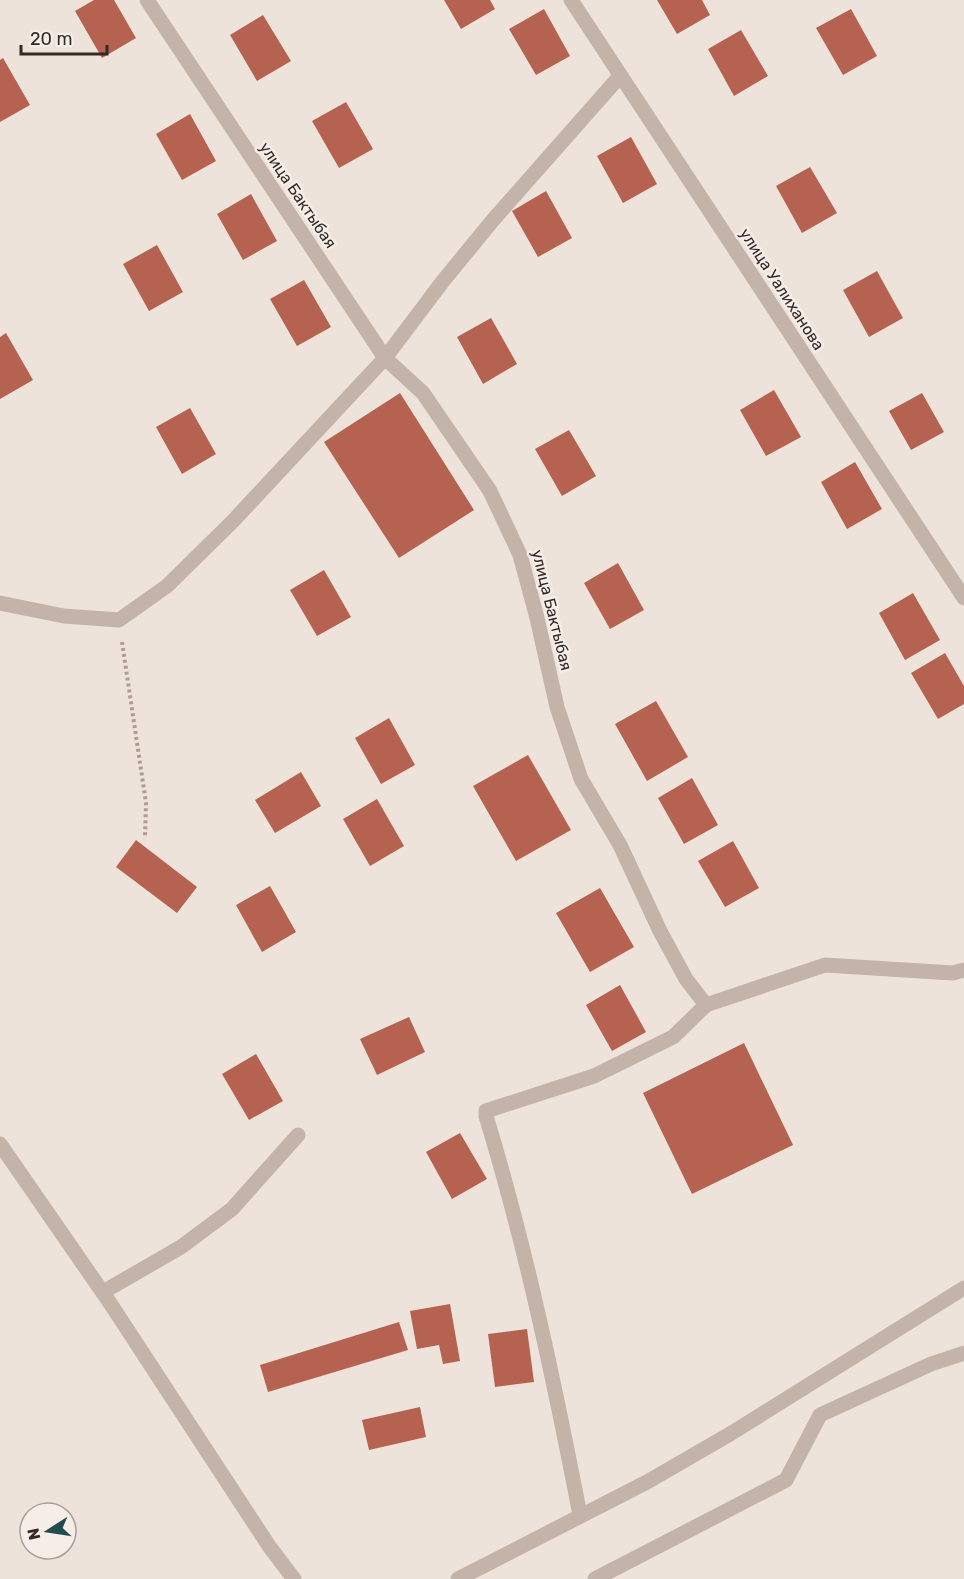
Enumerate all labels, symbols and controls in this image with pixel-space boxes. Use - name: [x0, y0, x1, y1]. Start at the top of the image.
- scale bar: [21, 18, 106, 56]
- text: 20 m: [30, 28, 72, 50]
- street label: улица Бактыбая: [255, 138, 341, 252]
- street label: улица Уалиханова: [736, 225, 828, 353]
- street label: улица Бактыбая: [528, 548, 576, 672]
- north arrow: [18, 1501, 78, 1561]
- text: N: [23, 1526, 44, 1542]

